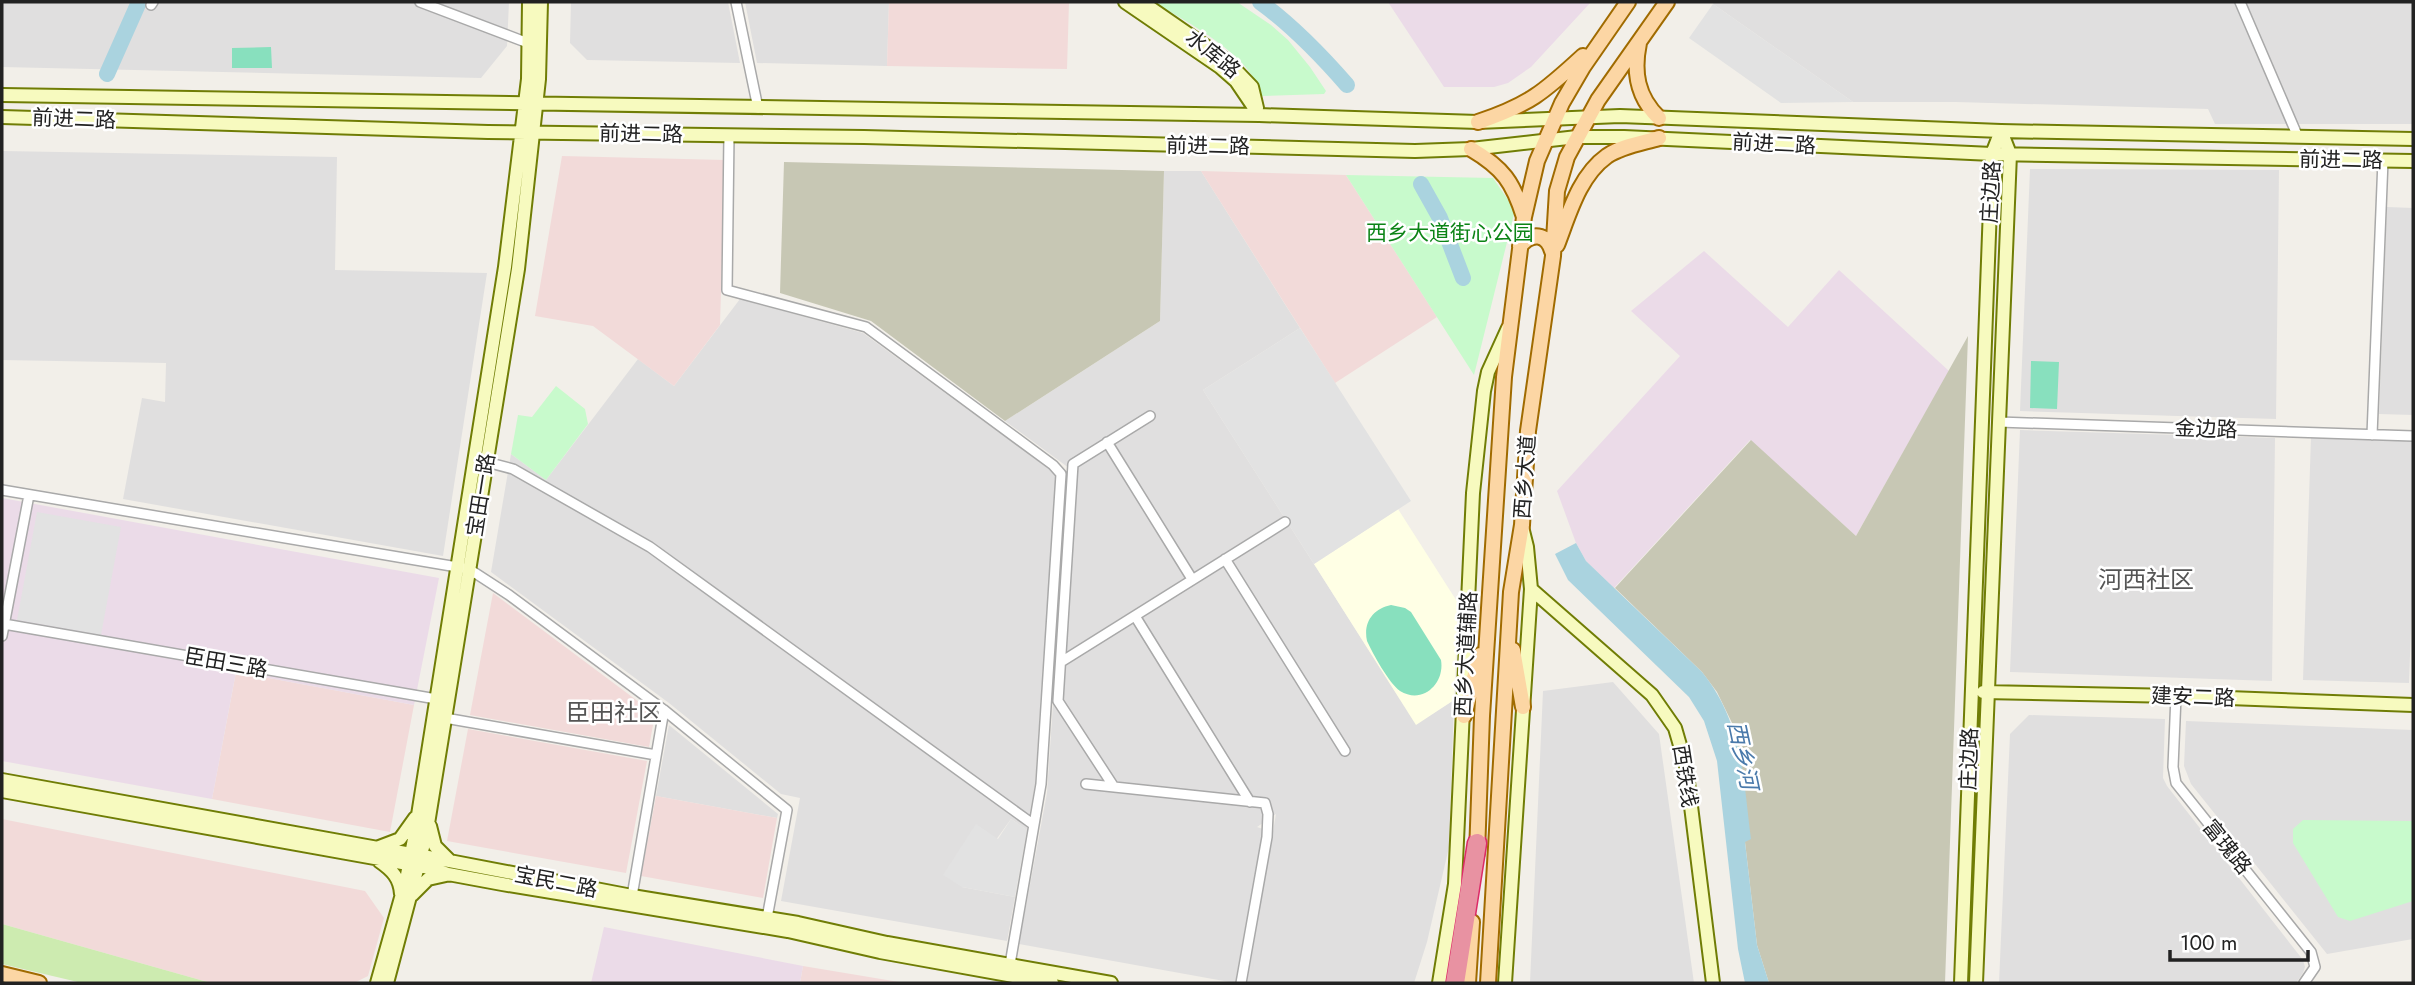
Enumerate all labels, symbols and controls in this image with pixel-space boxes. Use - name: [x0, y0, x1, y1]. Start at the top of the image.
- street label: 水库路: [1179, 23, 1247, 85]
- street label: 前进二路: [32, 103, 116, 135]
- street label: 前进二路: [599, 118, 683, 150]
- street label: 前进二路: [1731, 127, 1817, 161]
- street label: 前进二路: [1166, 130, 1250, 162]
- street label: 前进二路: [2299, 144, 2383, 176]
- street label: 庄边路: [1974, 160, 2008, 224]
- park label: 西乡大道街心公园: [1366, 218, 1534, 248]
- street label: 金边路: [2174, 413, 2238, 445]
- street label: 西乡大道: [1507, 434, 1543, 520]
- street label: 宝田一路: [460, 451, 502, 539]
- district label: 河西社区: [2098, 562, 2194, 597]
- street label: 西乡大道辅路: [1448, 590, 1484, 718]
- street label: 臣田三路: [182, 641, 270, 685]
- street label: 建安二路: [2151, 681, 2235, 713]
- district label: 臣田社区: [566, 695, 662, 730]
- water label: 西乡河: [1719, 718, 1768, 796]
- street label: 庄边路: [1953, 727, 1985, 791]
- street label: 西铁线: [1665, 743, 1705, 809]
- street label: 富瑰路: [2196, 813, 2258, 881]
- street label: 宝民二路: [512, 859, 600, 905]
- scale bar: [2170, 918, 2308, 962]
- text: 100 m: [2180, 928, 2237, 958]

